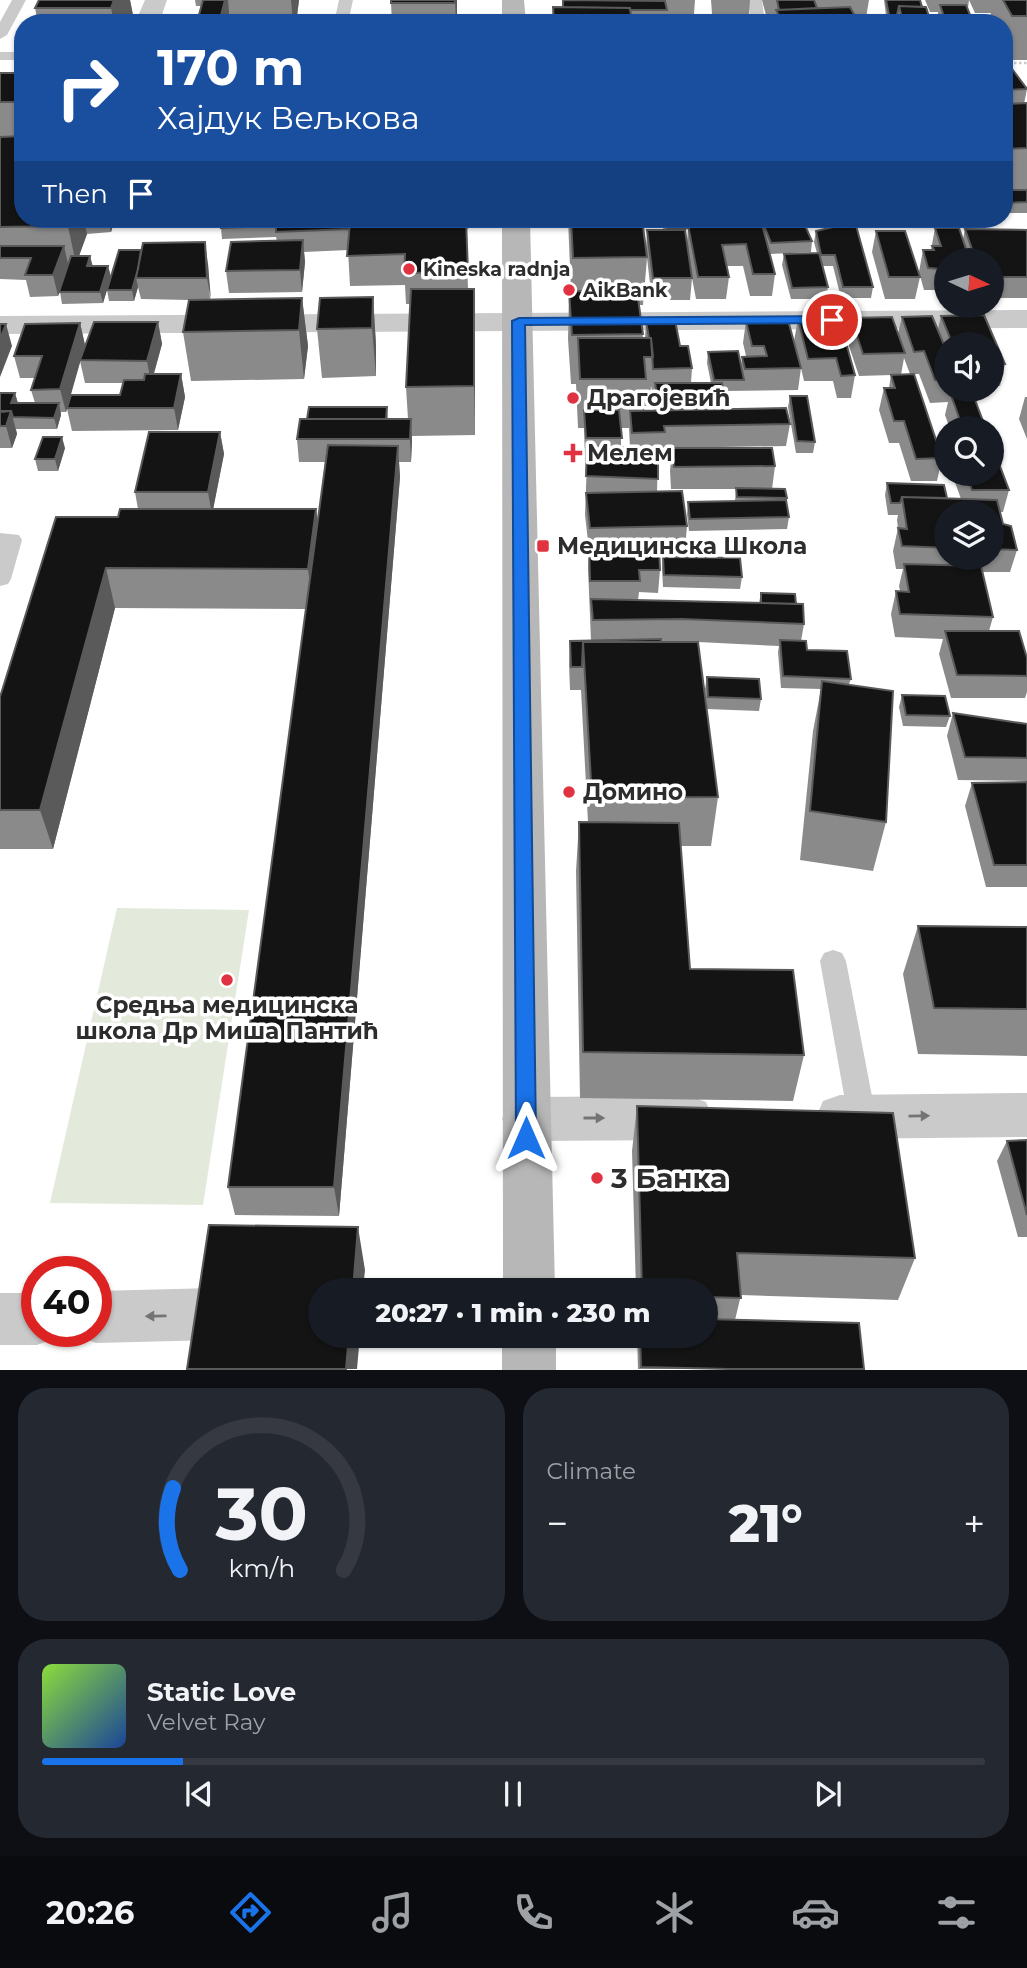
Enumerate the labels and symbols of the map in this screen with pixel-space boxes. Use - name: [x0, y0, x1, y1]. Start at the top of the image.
- north arrow: [934, 248, 1004, 318]
- place label: Kineska radnja: [423, 258, 571, 281]
- marker: Kineska radnja: [401, 261, 417, 277]
- place label: AikBank: [582, 279, 668, 302]
- marker: AikBank: [561, 282, 577, 298]
- pin: [802, 290, 862, 350]
- place label: Драгојевић: [587, 384, 730, 412]
- marker: Драгојевић: [565, 390, 581, 406]
- place label: Мелем: [587, 439, 673, 467]
- marker: Мелем: [565, 445, 581, 461]
- place label: Медицинска Школа: [557, 532, 807, 560]
- marker: Медицинска Школа: [535, 538, 551, 554]
- place label: Домино: [583, 778, 683, 806]
- marker: Домино: [561, 784, 577, 800]
- marker: Средња медицинска школа Др Миша Пантић: [219, 972, 235, 988]
- place label: Средња медицинска школа Др Миша Пантић: [75, 991, 379, 1045]
- position arrow: [489, 1101, 563, 1175]
- one-way arrow: [908, 1110, 930, 1122]
- one-way arrow: [583, 1112, 605, 1124]
- place label: 3 Банка: [610, 1161, 727, 1195]
- marker: 3 Банка: [589, 1170, 605, 1186]
- speed limit sign: 40: [21, 1256, 112, 1347]
- one-way arrow: [145, 1310, 167, 1322]

